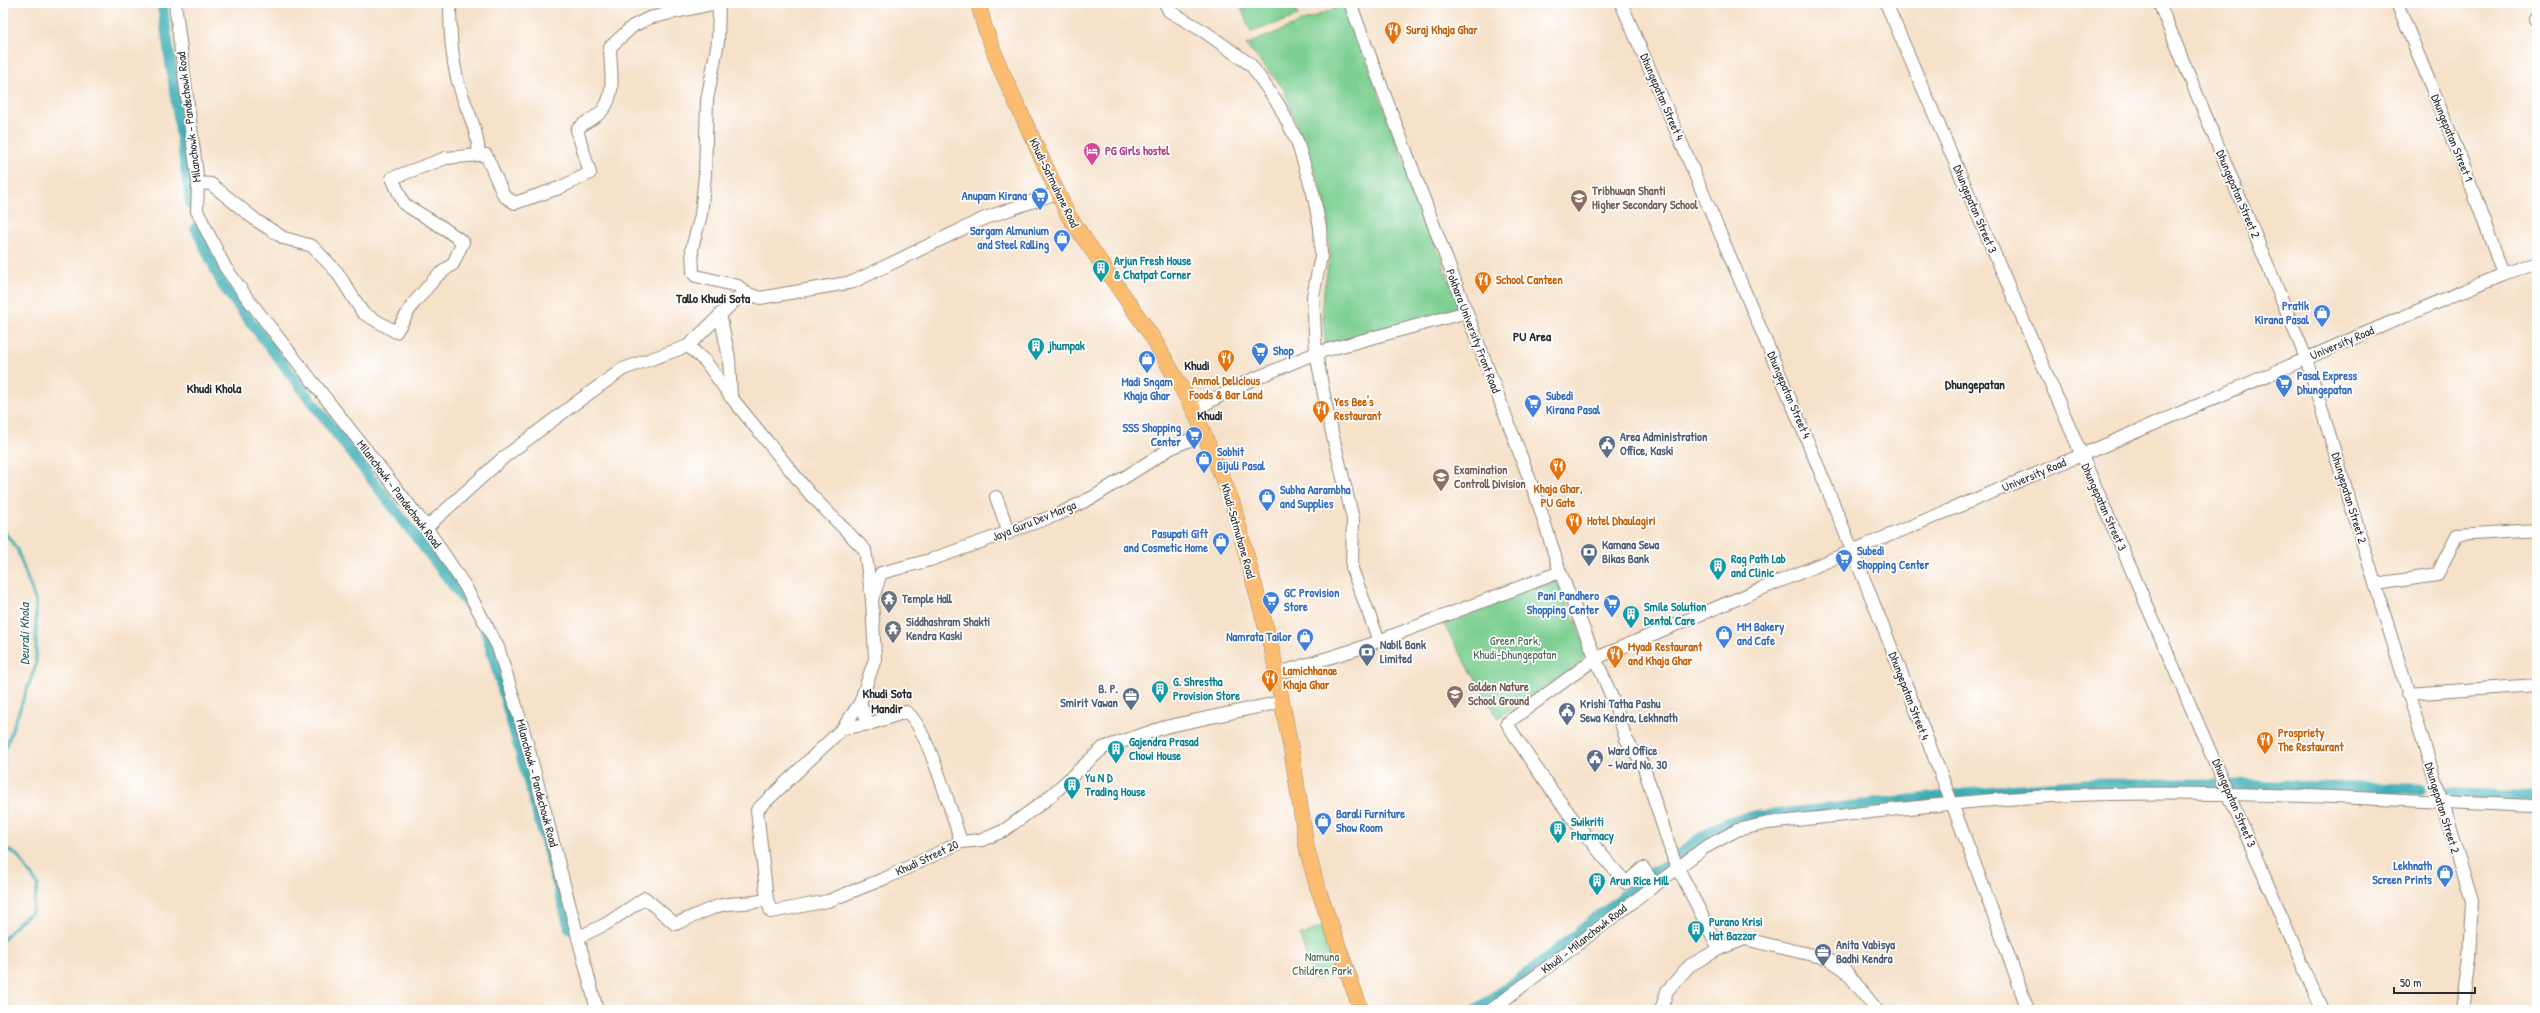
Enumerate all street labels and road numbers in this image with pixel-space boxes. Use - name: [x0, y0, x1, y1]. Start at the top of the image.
- street label: Milanchowk - Pandechowk Road: [172, 50, 205, 183]
- street label: Dhungepatan Street 4: [1636, 51, 1689, 143]
- street label: Dhungepatan Street 1: [2427, 92, 2478, 184]
- street label: Khudi-Satmuhane Road: [1025, 135, 1084, 231]
- street label: Dhungepatan Street 2: [2212, 147, 2265, 241]
- street label: Dhungepatan Street 3: [1949, 162, 2002, 255]
- street label: Pokhara University Front Road: [1442, 266, 1505, 396]
- street label: University Road: [2307, 321, 2377, 364]
- street label: Dhungepatan Street 4: [1763, 349, 1816, 441]
- street label: Milanchowk - Pandechowk Road: [353, 436, 446, 552]
- street label: Dhungepatan Street 2: [2328, 450, 2371, 546]
- street label: University Road: [1999, 453, 2069, 496]
- street label: Dhungepatan Street 3: [2078, 460, 2131, 553]
- street label: Khudi-Satmuhane Road: [1217, 481, 1260, 581]
- street label: Jaya Guru Dev Marga: [989, 496, 1079, 545]
- street label: Dhungepatan Street 4: [1885, 649, 1934, 743]
- street label: Milanchowk - Pandechowk Road: [512, 717, 563, 849]
- street label: Dhungepatan Street 3: [2208, 756, 2261, 849]
- street label: Dhungepatan Street 2: [2421, 760, 2464, 856]
- street label: Khudi Street 20: [892, 835, 961, 880]
- street label: Khudi - Milanchowk Road: [1537, 900, 1630, 977]

